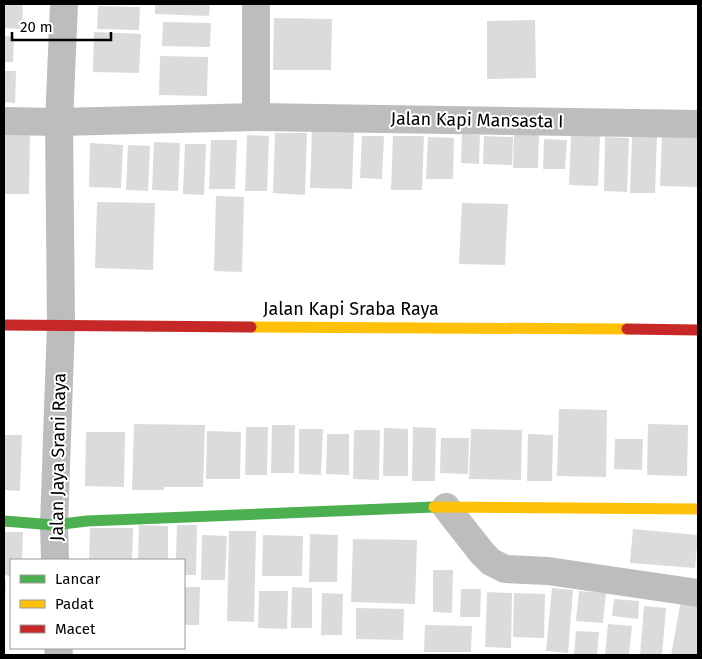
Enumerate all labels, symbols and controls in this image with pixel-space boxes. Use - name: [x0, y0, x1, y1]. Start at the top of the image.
- scale bar: [12, 10, 111, 42]
- text: 20 m: [20, 18, 53, 36]
- street label: Jalan Kapi Mansasta I: [390, 107, 564, 133]
- street label: Jalan Kapi Sraba Raya: [263, 298, 439, 320]
- street label: Jalan Jaya Srani Raya: [46, 373, 70, 541]
- legend: [10, 559, 185, 649]
- text: Lancar: [55, 570, 100, 588]
- text: Padat: [55, 595, 94, 613]
- text: Macet: [55, 620, 96, 638]

